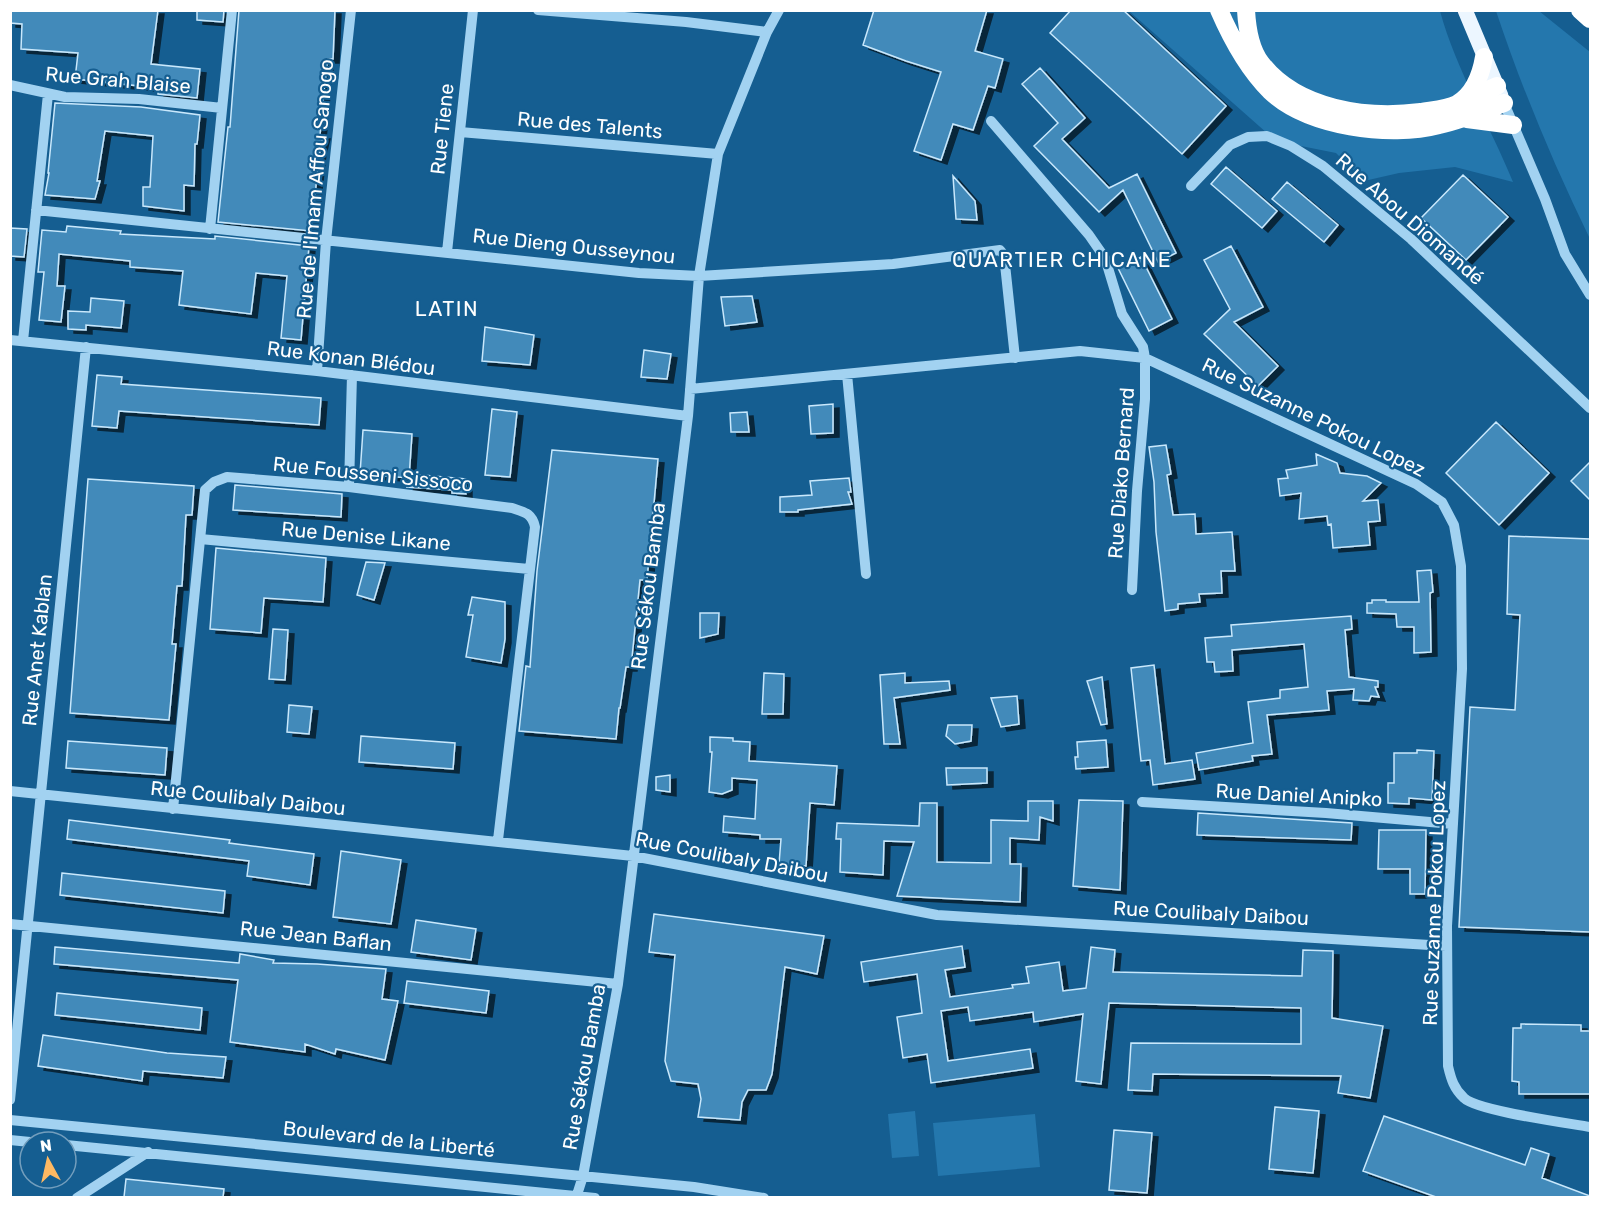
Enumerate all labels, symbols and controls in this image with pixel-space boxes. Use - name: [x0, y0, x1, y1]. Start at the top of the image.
- street label: Rue de l'Imam Affou Sanogo: [292, 58, 338, 320]
- street label: Rue Grah Blaise: [44, 62, 192, 98]
- street label: Rue Tiene: [425, 82, 459, 176]
- street label: Rue des Talents: [516, 107, 664, 143]
- street label: Rue Abou Diomandé: [1331, 148, 1489, 290]
- street label: Rue Dieng Ousseynou: [472, 223, 676, 269]
- district label: QUARTIER CHICANE: [952, 247, 1172, 272]
- district label: LATIN: [415, 296, 479, 321]
- street label: Rue Konan Blédou: [266, 336, 436, 380]
- street label: Rue Suzanne Pokou Lopez: [1198, 352, 1430, 482]
- street label: Rue Diako Bernard: [1103, 387, 1139, 559]
- street label: Rue Fousseni Sissoco: [272, 452, 474, 496]
- street label: Rue Sékou Bamba: [626, 501, 670, 671]
- street label: Rue Denise Likane: [280, 517, 452, 555]
- street label: Rue Anet Kablan: [17, 573, 57, 727]
- street label: Rue Coulibaly Daibou: [149, 776, 347, 820]
- street label: Rue Daniel Anipko: [1215, 779, 1383, 811]
- street label: Rue Suzanne Pokou Lopez: [1418, 780, 1450, 1026]
- street label: Rue Coulibaly Daibou: [633, 827, 831, 887]
- street label: Rue Coulibaly Daibou: [1112, 896, 1310, 930]
- street label: Rue Jean Baflan: [239, 916, 393, 956]
- street label: Rue Sékou Bamba: [558, 982, 610, 1152]
- street label: Boulevard de la Liberté: [282, 1116, 496, 1162]
- north arrow: [18, 1130, 78, 1190]
- text: N: [39, 1135, 53, 1156]

